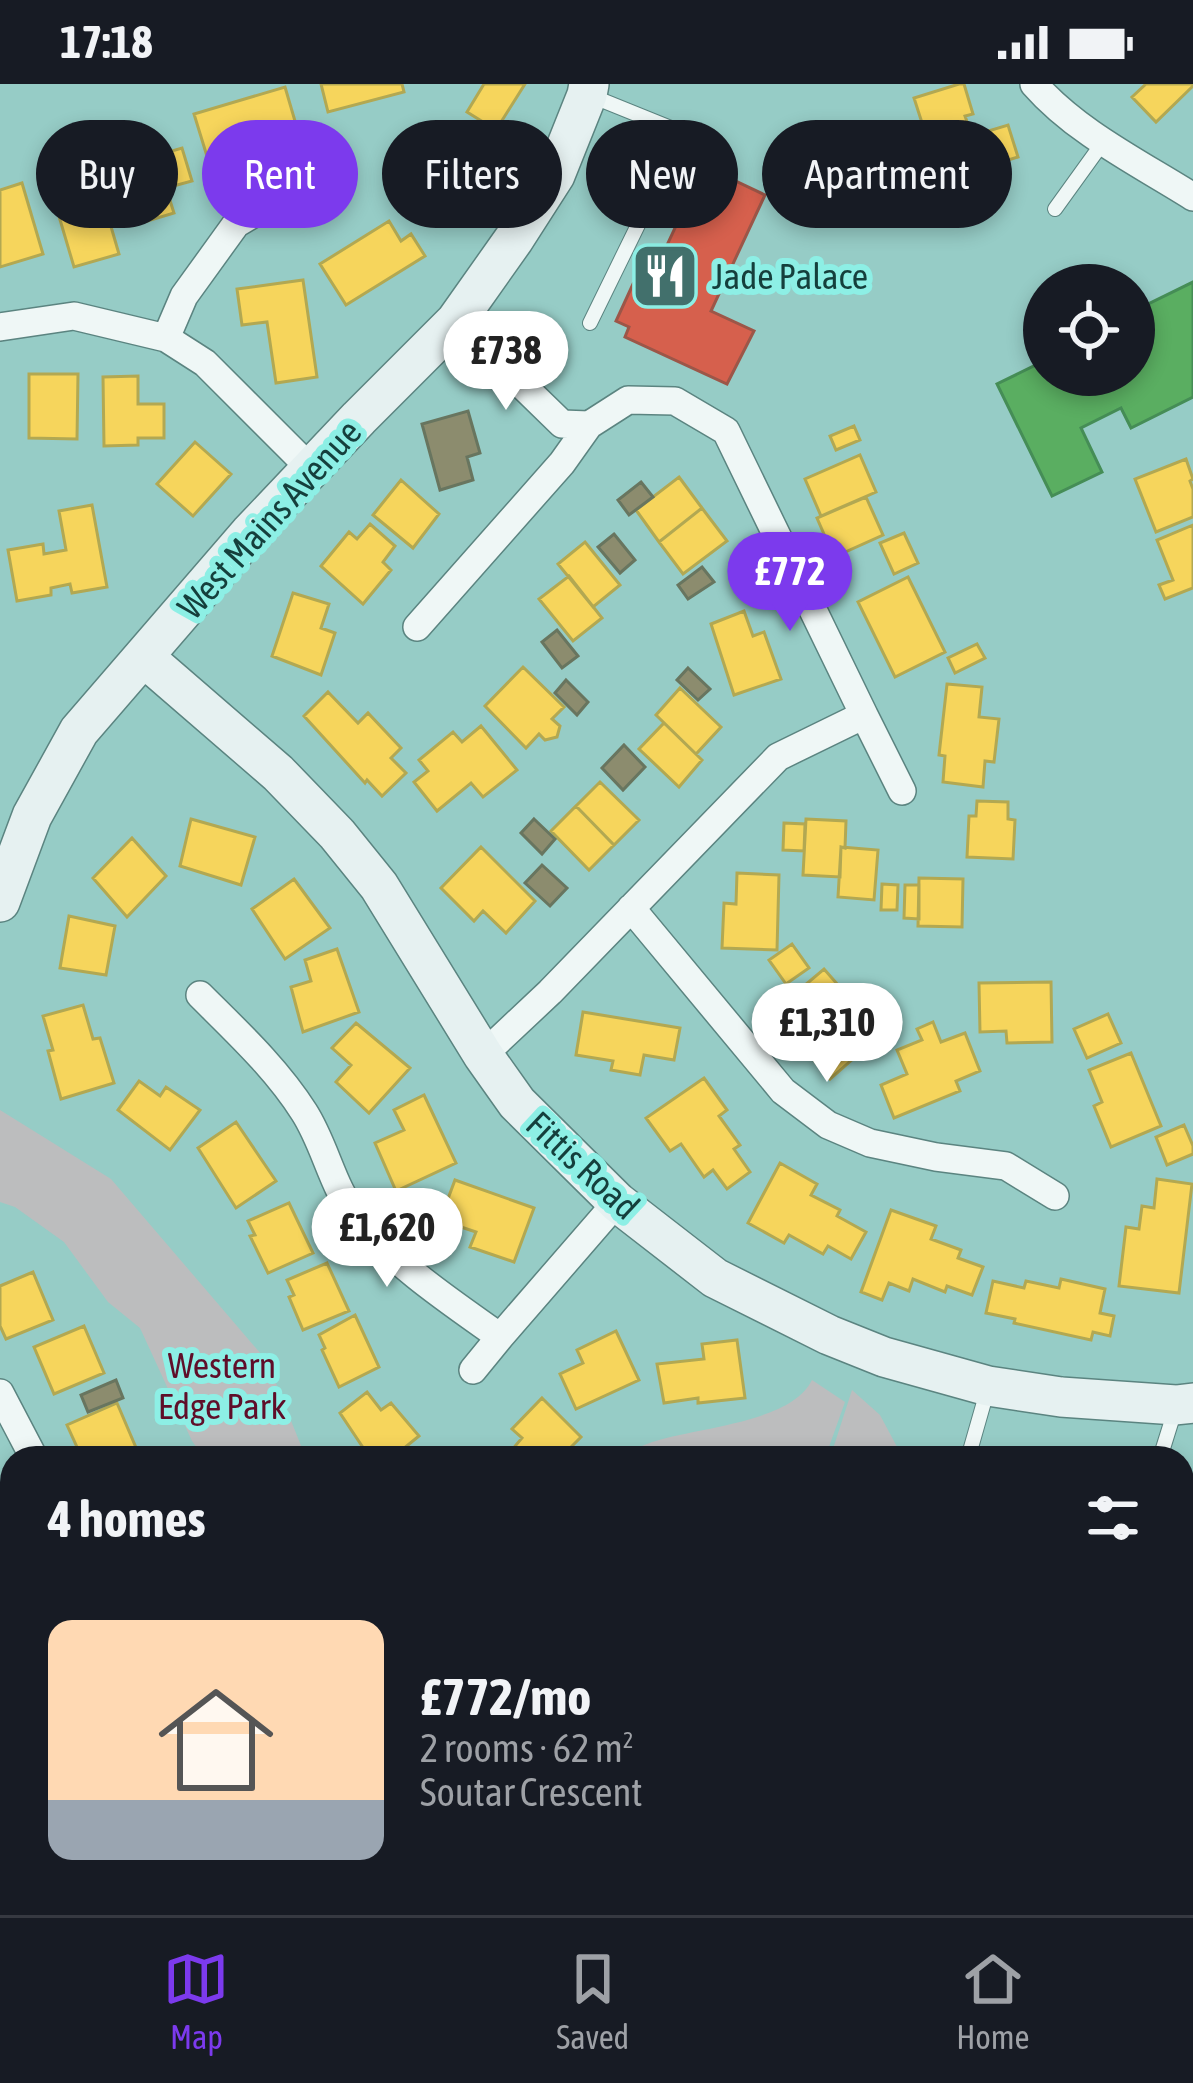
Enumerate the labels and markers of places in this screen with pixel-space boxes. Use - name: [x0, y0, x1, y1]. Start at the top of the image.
- restaurant icon: Jade Palace: [630, 241, 700, 311]
- place label: Jade Palace: [712, 255, 868, 297]
- pin: £738: [435, 311, 577, 413]
- pin: £772: [719, 532, 861, 634]
- pin: £1,310: [729, 983, 925, 1085]
- pin: £1,620: [289, 1188, 485, 1290]

